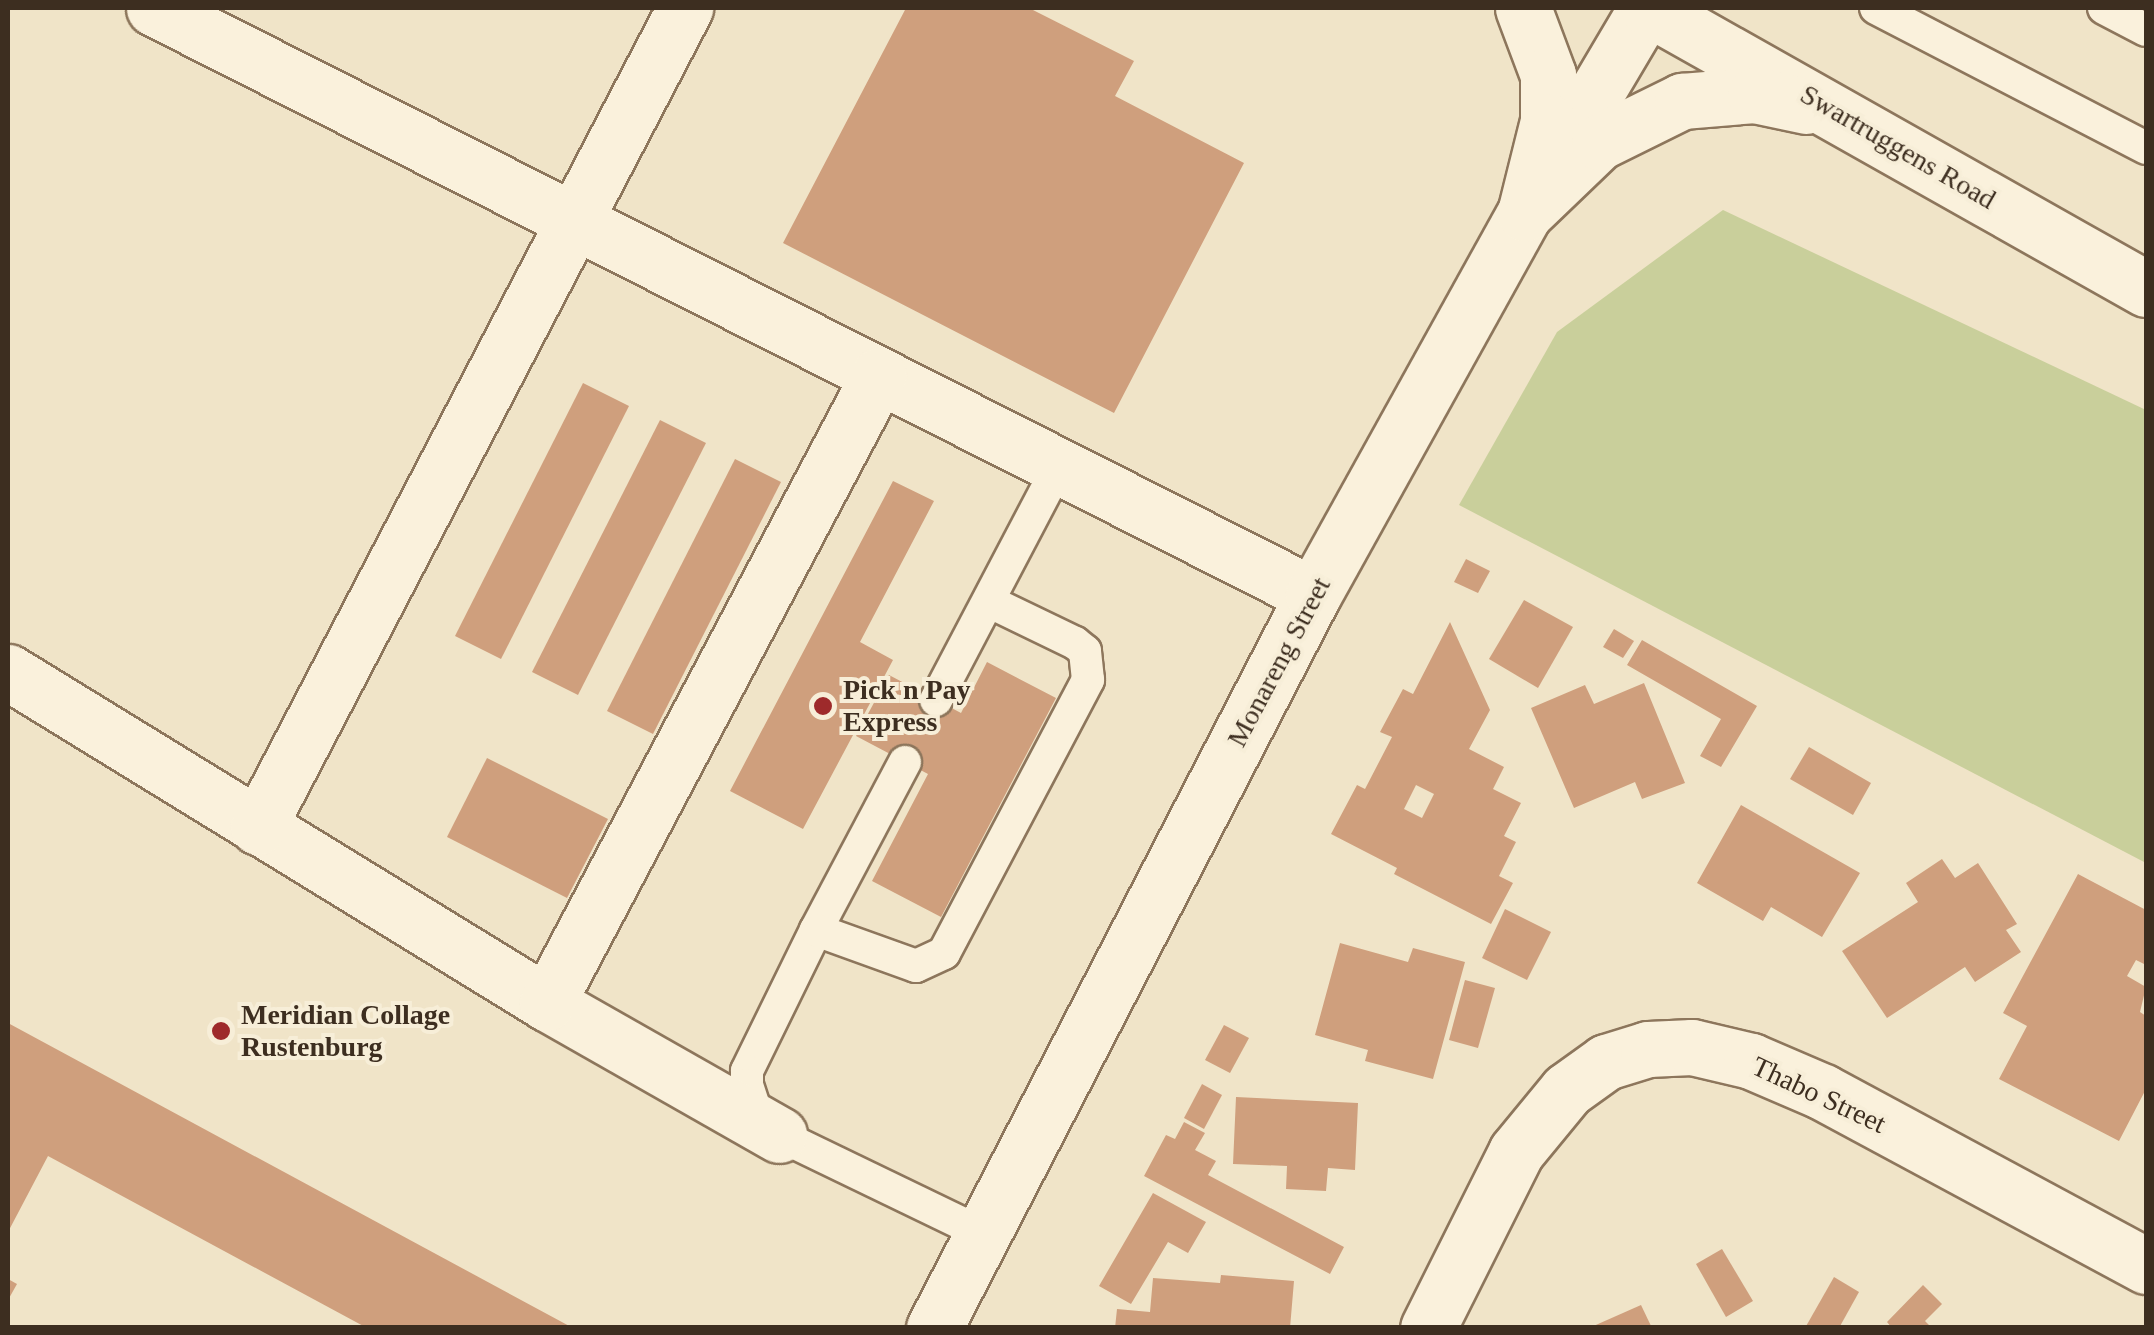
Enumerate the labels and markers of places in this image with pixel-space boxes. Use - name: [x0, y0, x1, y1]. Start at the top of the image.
- place label: Pick n Pay Express: [843, 673, 971, 739]
- marker: Pick n Pay Express: [812, 695, 834, 717]
- place label: Meridian Collage Rustenburg: [241, 998, 450, 1064]
- marker: Meridian Collage Rustenburg: [210, 1020, 232, 1042]

